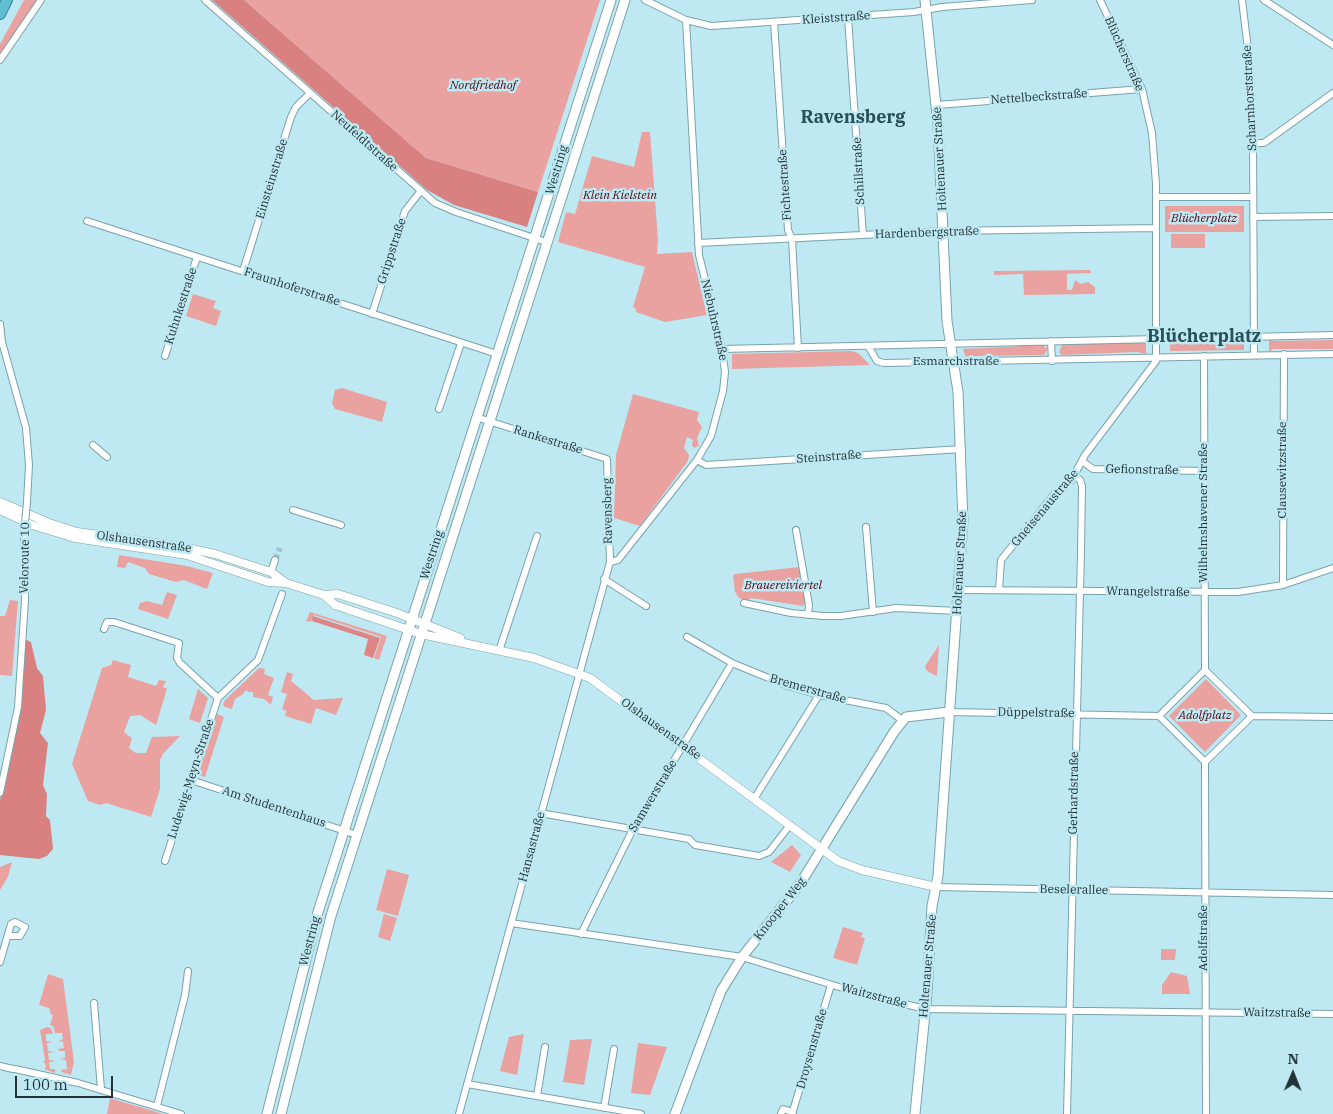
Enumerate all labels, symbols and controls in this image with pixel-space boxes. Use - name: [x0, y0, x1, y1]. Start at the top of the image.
- street label: Kleiststraße: [801, 8, 871, 28]
- street label: Blücherstraße: [1101, 14, 1147, 94]
- street label: Scharnhorststraße: [1240, 45, 1260, 151]
- park label: Nordfriedhof: [450, 79, 516, 93]
- street label: Nettelbeckstraße: [990, 86, 1088, 108]
- street label: Neufeldtstraße: [328, 107, 400, 175]
- district label: Ravensberg: [800, 107, 906, 129]
- street label: Holtenauer Straße: [930, 107, 950, 211]
- street label: Einsteinstraße: [253, 137, 291, 221]
- street label: Schillstraße: [850, 137, 868, 205]
- street label: Westring: [543, 144, 571, 196]
- street label: Fichtestraße: [775, 149, 795, 221]
- park label: Klein Kielstein: [583, 189, 657, 203]
- park label: Blücherplatz: [1171, 212, 1237, 226]
- street label: Grippstraße: [375, 216, 409, 286]
- street label: Hardenbergstraße: [875, 224, 979, 242]
- street label: Fraunhoferstraße: [242, 265, 342, 309]
- street label: Kuhnkestraße: [162, 266, 200, 346]
- street label: Niebuhrstraße: [698, 278, 730, 362]
- district label: Blücherplatz: [1147, 326, 1261, 348]
- street label: Esmarchstraße: [913, 355, 999, 369]
- street label: Clausewitzstraße: [1276, 422, 1290, 518]
- street label: Rankestraße: [512, 423, 584, 457]
- street label: Wilhelmshavener Straße: [1197, 443, 1211, 583]
- street label: Steinstraße: [796, 448, 862, 466]
- street label: Gefionstraße: [1105, 462, 1179, 478]
- street label: Gneisenaustraße: [1008, 466, 1082, 550]
- street label: Ravensberg: [600, 478, 616, 544]
- street label: Holtenauer Straße: [950, 511, 970, 615]
- street label: Veloroute 10: [17, 522, 33, 594]
- street label: Olshausenstraße: [96, 528, 192, 556]
- street label: Westring: [417, 529, 447, 581]
- park label: Brauereiviertel: [744, 579, 822, 593]
- street label: Wrangelstraße: [1106, 584, 1190, 600]
- street label: Bremerstraße: [768, 671, 848, 707]
- street label: Olshausenstraße: [618, 695, 704, 763]
- street label: Düppelstraße: [997, 705, 1075, 721]
- park label: Adolfplatz: [1179, 709, 1231, 723]
- street label: Ludewig-Meyn-Straße: [165, 717, 217, 841]
- street label: Gerhardstraße: [1066, 751, 1082, 835]
- street label: Samwerstraße: [626, 757, 680, 835]
- street label: Am Studentenhaus: [220, 783, 328, 831]
- street label: Hansastraße: [516, 810, 548, 884]
- street label: Knooper Weg: [751, 875, 809, 943]
- street label: Beselerallee: [1040, 882, 1108, 898]
- street label: Adolfstraße: [1197, 905, 1211, 971]
- street label: Holtenauer Straße: [916, 914, 940, 1018]
- street label: Westring: [296, 915, 324, 967]
- street label: Waitzstraße: [840, 980, 908, 1012]
- street label: Waitzstraße: [1243, 1005, 1311, 1021]
- street label: Droysenstraße: [794, 1007, 830, 1091]
- north arrow: [1268, 1049, 1318, 1099]
- text: N: [1288, 1050, 1299, 1068]
- scale bar: [18, 1066, 115, 1098]
- text: 100 m: [23, 1075, 68, 1094]

